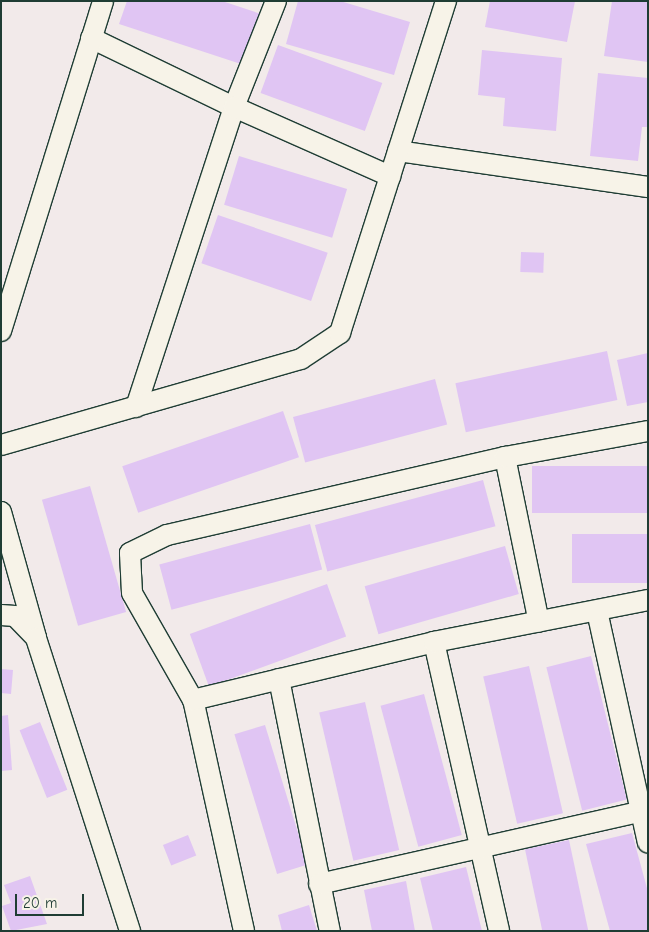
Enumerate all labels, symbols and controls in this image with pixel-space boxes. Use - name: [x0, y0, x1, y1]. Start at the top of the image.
- scale bar: [18, 884, 86, 916]
- text: 20 m: [23, 894, 57, 912]

